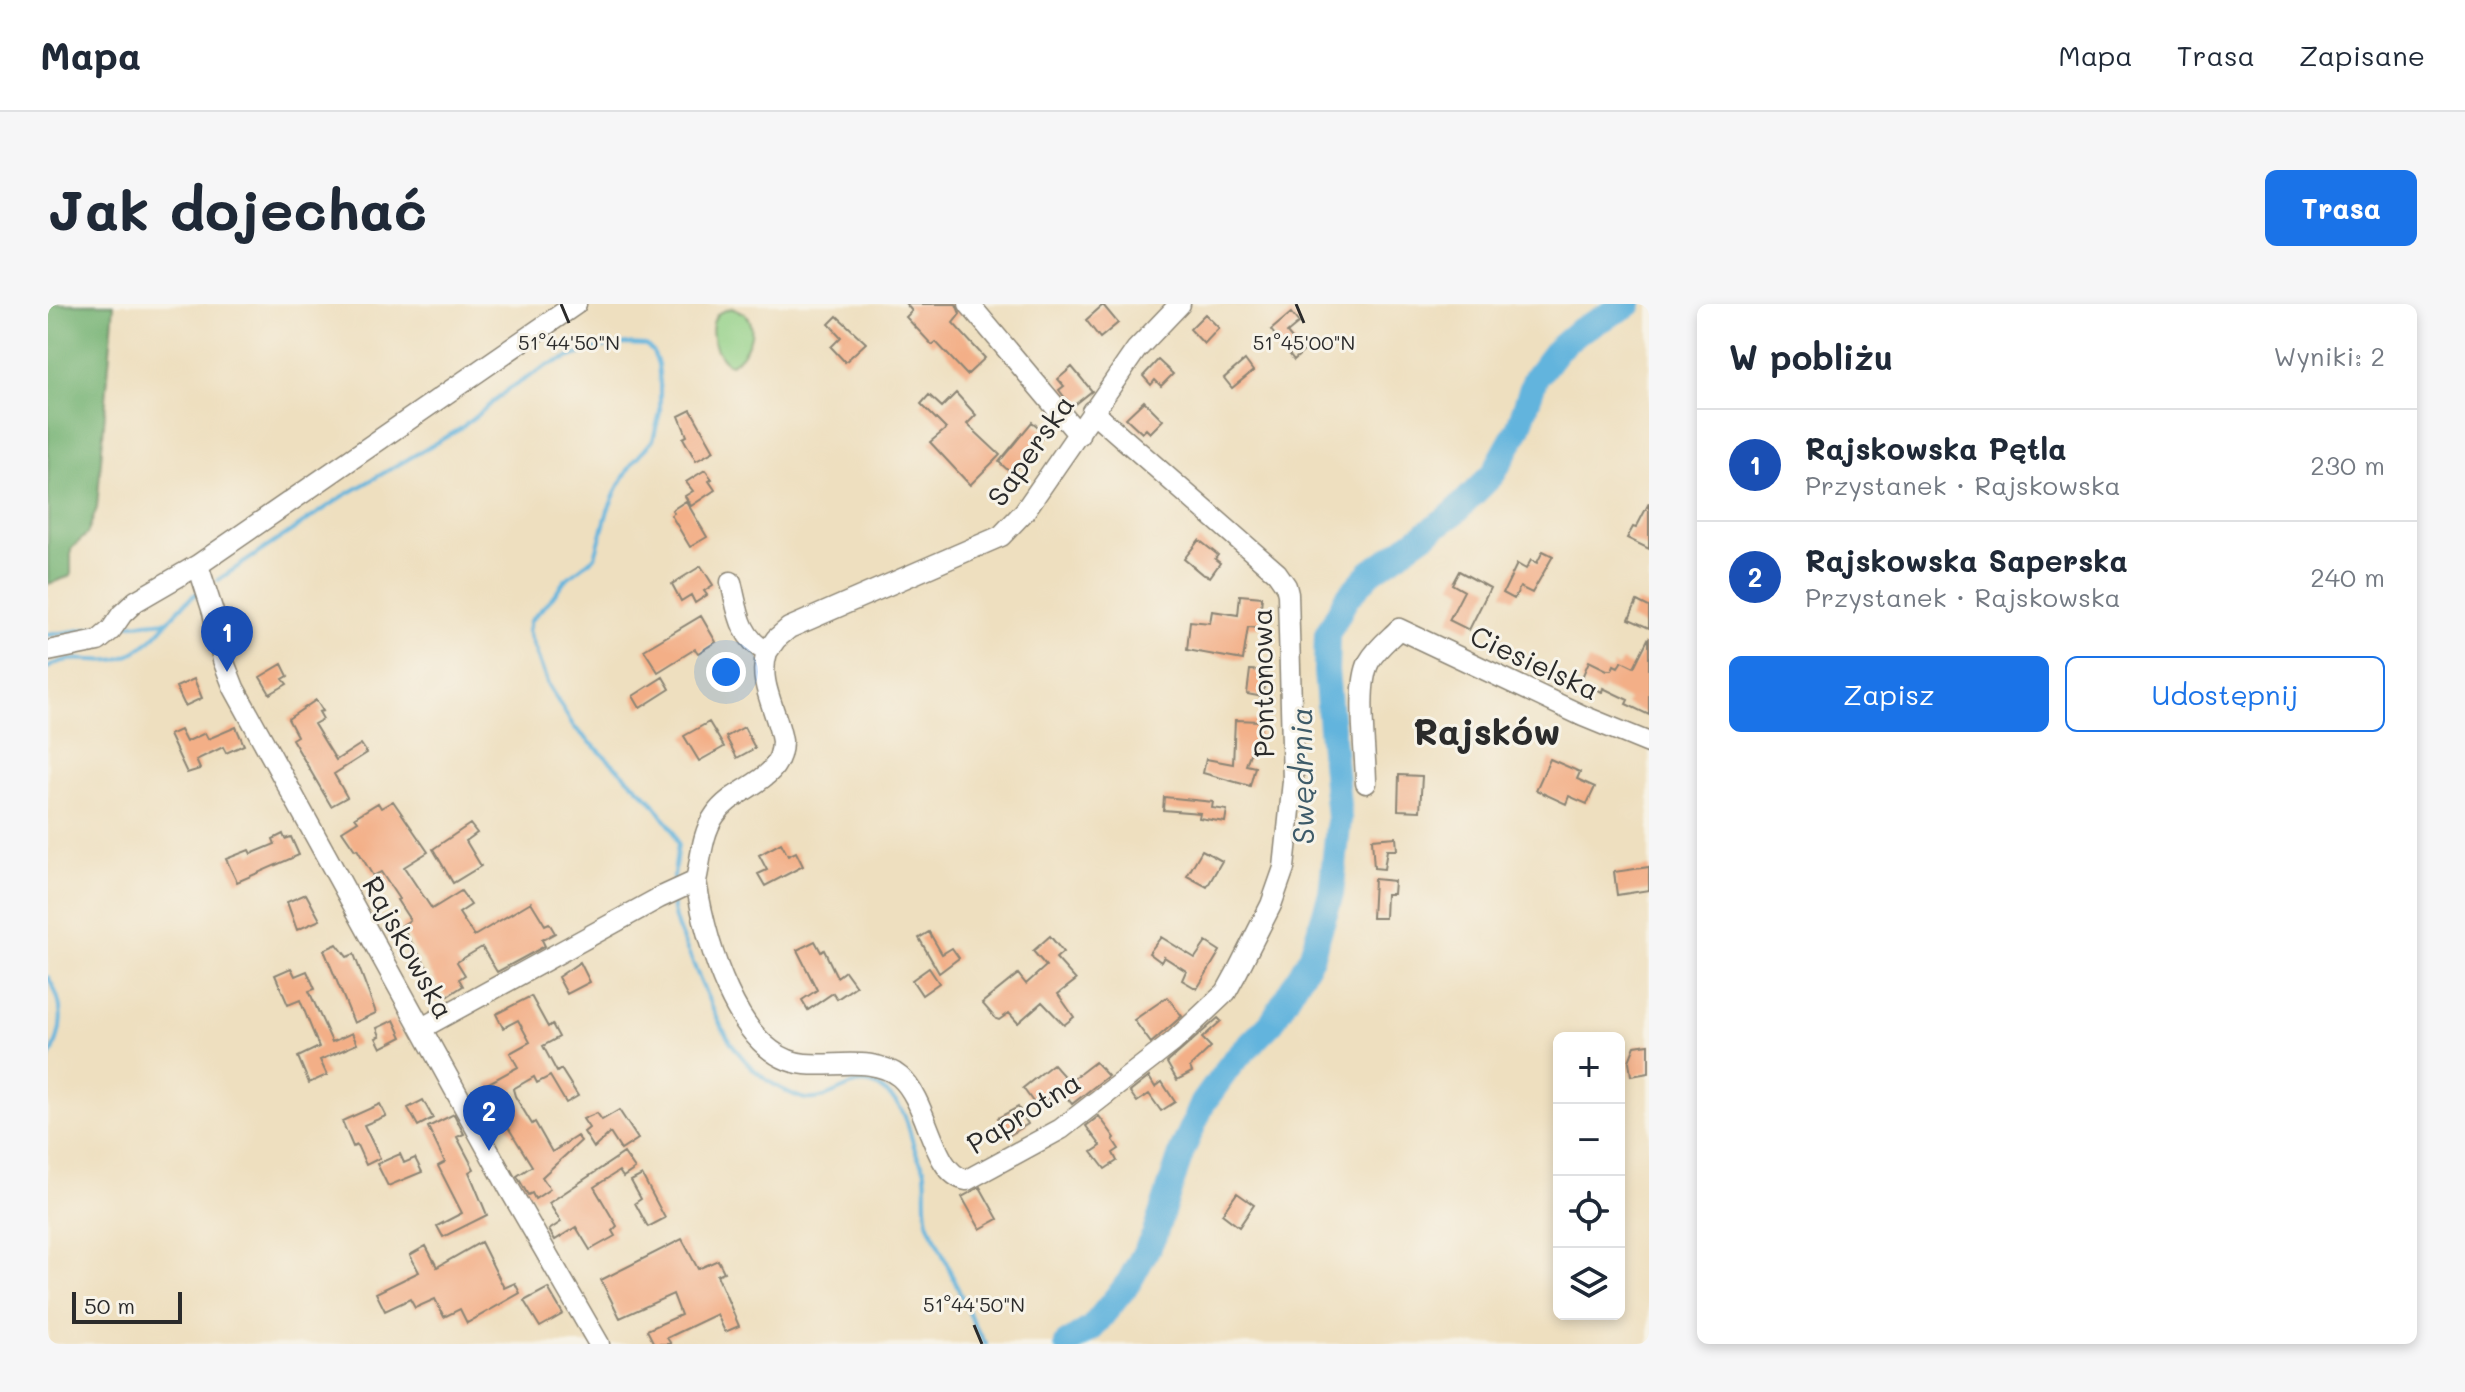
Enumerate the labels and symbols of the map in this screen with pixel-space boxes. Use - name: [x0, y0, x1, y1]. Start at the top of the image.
- text: 51°44'50"N: [518, 329, 620, 355]
- text: 51°45'00"N: [1253, 329, 1355, 355]
- street label: Saperska: [979, 387, 1081, 513]
- pin: 1: [201, 606, 253, 672]
- street label: Pontonowa: [1243, 608, 1281, 758]
- street label: Ciesielska: [1465, 616, 1605, 708]
- your location: [706, 652, 746, 692]
- water label: Swędrnia: [1280, 707, 1322, 845]
- district label: Rajsków: [1413, 707, 1561, 754]
- street label: Rajskowska: [355, 869, 463, 1025]
- street label: Paprotna: [959, 1063, 1087, 1161]
- pin: 2: [463, 1085, 515, 1151]
- scale bar: [72, 1288, 182, 1324]
- text: 51°44'50"N: [923, 1291, 1025, 1317]

